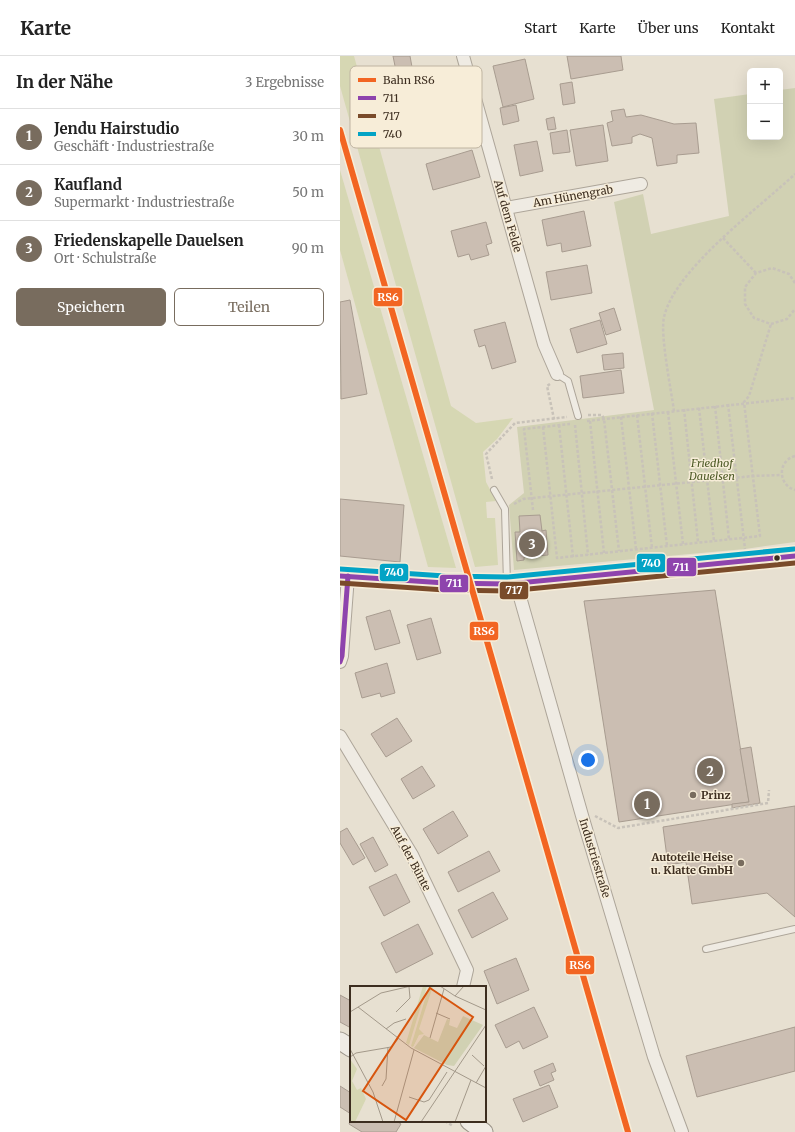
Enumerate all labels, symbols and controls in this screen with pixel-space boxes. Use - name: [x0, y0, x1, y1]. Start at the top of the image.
- text: Karte: [20, 16, 71, 40]
- text: Start: [524, 19, 557, 37]
- text: Karte: [579, 19, 616, 37]
- text: Über uns: [638, 19, 699, 37]
- text: Kontakt: [721, 19, 775, 37]
- legend: [350, 66, 482, 148]
- map controls: [747, 68, 783, 140]
- button: +: [747, 68, 783, 104]
- text: In der Nähe: [16, 71, 113, 93]
- text: Bahn RS6: [383, 73, 435, 87]
- text: 3 Ergebnisse: [245, 74, 324, 91]
- text: 711: [383, 91, 399, 105]
- button: −: [747, 104, 783, 140]
- text: 717: [383, 109, 400, 123]
- text: Jendu Hairstudio: [54, 119, 179, 138]
- text: 740: [383, 127, 402, 141]
- text: 1: [26, 128, 32, 145]
- text: 30 m: [292, 128, 324, 145]
- text: Geschäft · Industriestraße: [54, 138, 214, 155]
- text: Kaufland: [54, 175, 122, 194]
- street label: Auf dem Felde: [491, 177, 525, 254]
- street label: Am Hünengrab: [531, 182, 614, 210]
- text: 2: [25, 184, 33, 201]
- text: 50 m: [292, 184, 324, 201]
- text: Supermarkt · Industriestraße: [54, 194, 234, 211]
- text: Friedenskapelle Dauelsen: [54, 231, 244, 250]
- text: 3: [25, 240, 33, 257]
- text: 90 m: [292, 240, 324, 257]
- text: Ort · Schulstraße: [54, 250, 156, 267]
- line badge: RS6: [373, 287, 403, 307]
- button: Speichern: [16, 288, 166, 326]
- button: Teilen: [174, 288, 324, 326]
- text: RS6: [377, 290, 399, 304]
- park label: Friedhof Dauelsen: [688, 456, 735, 483]
- pin: 3: [519, 529, 545, 559]
- line badge: 740: [636, 553, 666, 573]
- unlabelled marker: [772, 553, 782, 563]
- text: 740: [641, 556, 661, 570]
- line badge: 711: [666, 557, 697, 577]
- text: 711: [673, 560, 689, 574]
- line badge: 740: [379, 563, 409, 582]
- text: 740: [384, 565, 404, 579]
- line badge: 711: [439, 574, 469, 593]
- text: 711: [446, 576, 462, 590]
- line badge: 717: [499, 581, 529, 600]
- text: 717: [505, 583, 523, 597]
- line badge: RS6: [469, 621, 499, 641]
- text: RS6: [473, 624, 495, 638]
- your location: [578, 750, 598, 770]
- pin: 2: [697, 756, 723, 786]
- place label: Prinz: [701, 788, 731, 802]
- pin: 1: [634, 789, 660, 819]
- marker: Prinz: [688, 790, 698, 800]
- street label: Industriestraße: [576, 817, 614, 900]
- street label: Auf der Bünte: [387, 822, 434, 893]
- place label: Autoteile Heise u. Klatte GmbH: [651, 850, 733, 877]
- marker: Autoteile Heise u. Klatte GmbH: [736, 858, 746, 868]
- line badge: RS6: [565, 955, 595, 975]
- text: RS6: [569, 958, 591, 972]
- inset map: [350, 986, 486, 1122]

